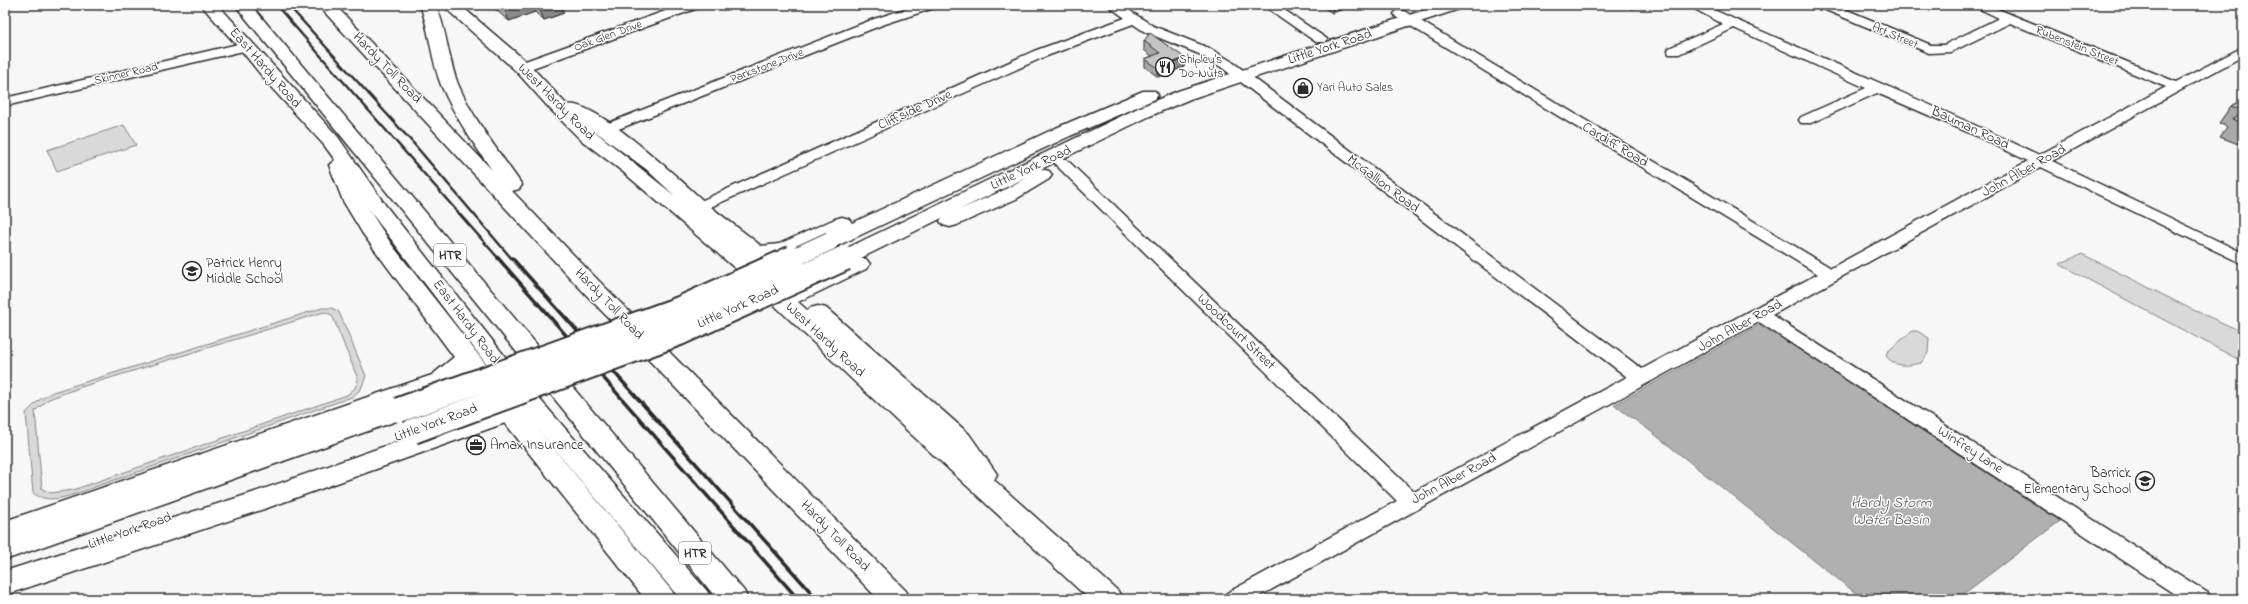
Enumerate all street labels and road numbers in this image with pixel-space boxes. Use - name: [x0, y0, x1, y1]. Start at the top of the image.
- street label: Oak Glen Drive: [571, 15, 645, 57]
- street label: Art Street: [1869, 18, 1921, 54]
- street label: Rubenstein Street: [2033, 21, 2121, 71]
- street label: East Hardy Road: [223, 23, 306, 114]
- street label: Little York Road: [1285, 24, 1375, 70]
- street label: Hardy Toll Road: [347, 28, 427, 109]
- street label: Parkstone Drive: [728, 44, 807, 88]
- street label: Skinner Road: [92, 58, 160, 90]
- street label: West Hardy Road: [512, 58, 600, 146]
- street label: Cliffside Drive: [875, 84, 956, 136]
- street label: Bauman Road: [1926, 100, 2013, 155]
- street label: Cardiff Road: [1578, 117, 1652, 173]
- street label: John Alber Road: [1978, 139, 2070, 203]
- street label: Little York Road: [987, 140, 1075, 196]
- street label: McGallion Road: [1342, 150, 1424, 218]
- road number: HTR: [434, 244, 466, 266]
- street label: Hardy Toll Road: [569, 264, 649, 345]
- street label: East Hardy Road: [426, 275, 505, 369]
- street label: Little York Road: [694, 280, 782, 334]
- street label: Woodcourt Street: [1192, 289, 1280, 375]
- street label: John Alber Road: [1694, 294, 1786, 358]
- street label: West Hardy Road: [780, 298, 870, 383]
- street label: Little York Road: [392, 398, 481, 448]
- street label: Winfrey Lane: [1932, 421, 2008, 480]
- street label: John Alber Road: [1408, 448, 1500, 510]
- street label: Hardy Toll Road: [795, 496, 875, 577]
- street label: Little York Road: [85, 507, 175, 555]
- road number: HTR: [679, 542, 711, 564]

